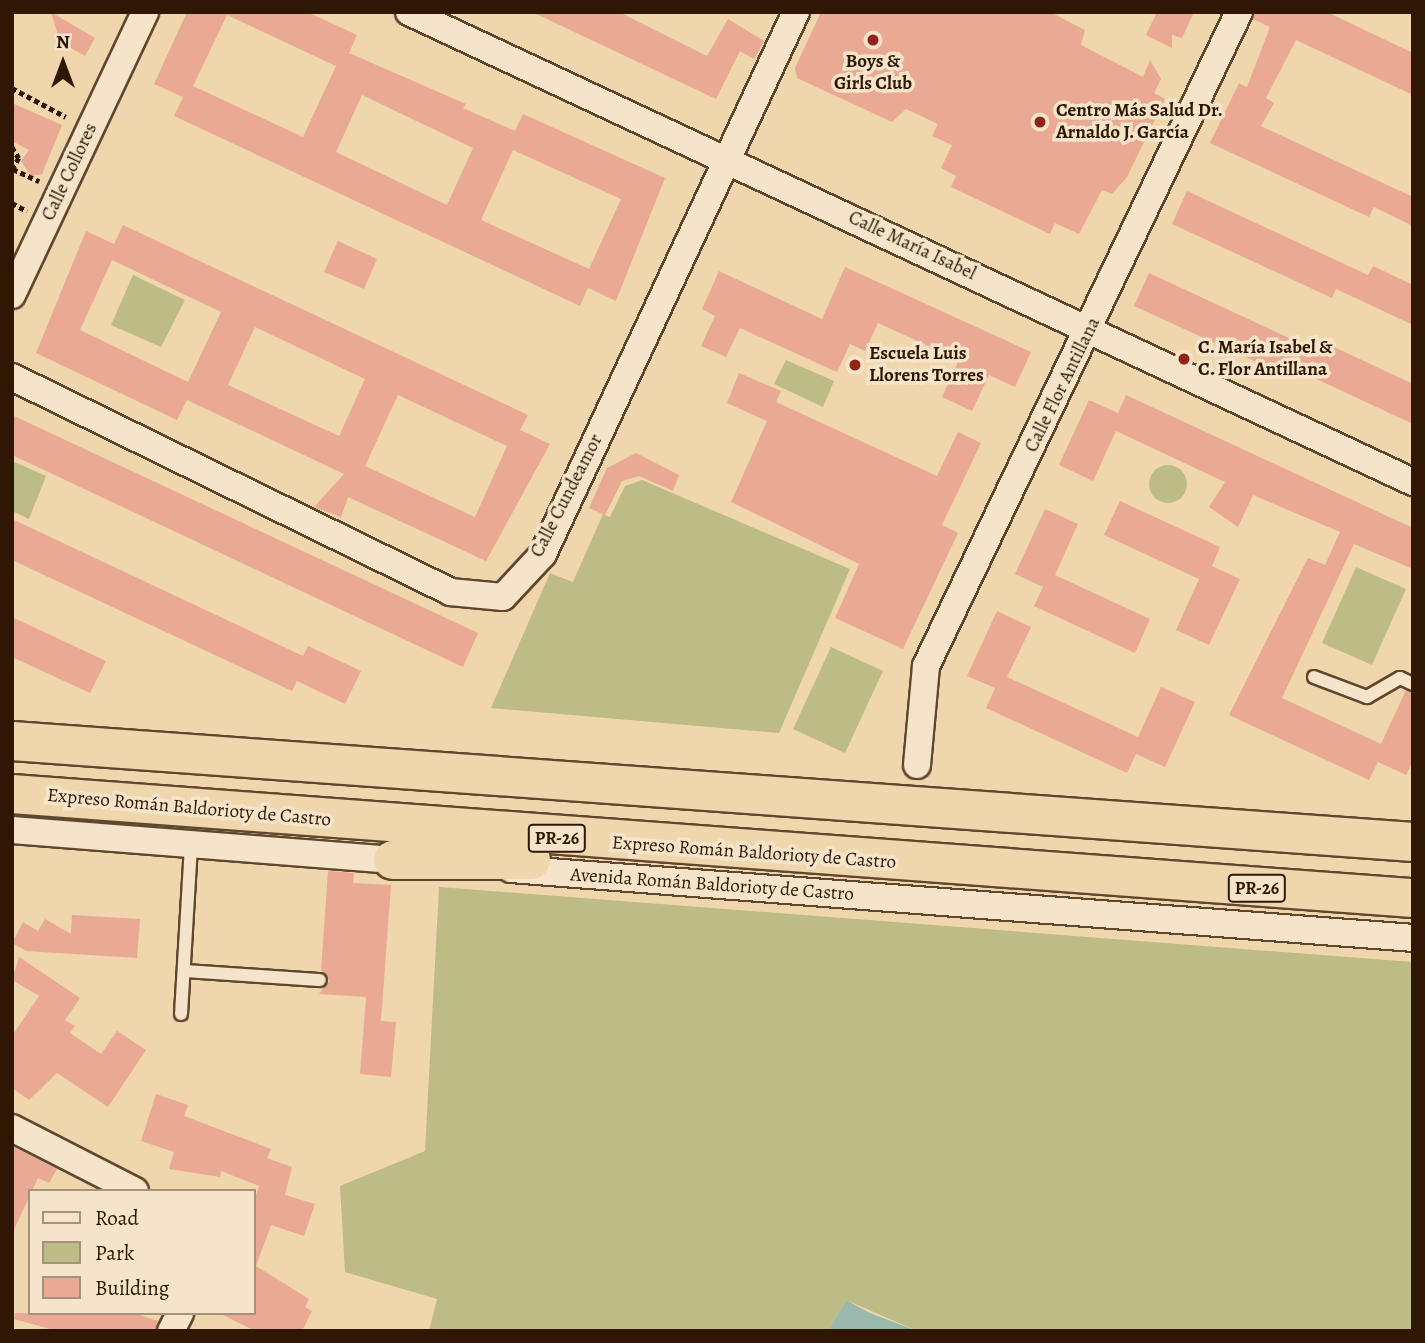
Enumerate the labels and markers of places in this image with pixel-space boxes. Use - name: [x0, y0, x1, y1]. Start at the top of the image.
- marker: Boys & Girls Club: [865, 32, 881, 48]
- place label: Boys & Girls Club: [834, 51, 912, 95]
- place label: Centro Más Salud Dr. Arnaldo J. García: [1056, 100, 1223, 144]
- marker: Centro Más Salud Dr. Arnaldo J. García: [1030, 112, 1050, 132]
- place label: C. María Isabel & C. Flor Antillana: [1198, 337, 1333, 381]
- place label: Escuela Luis Llorens Torres: [869, 343, 984, 387]
- marker: C. María Isabel & C. Flor Antillana: [1176, 351, 1192, 367]
- marker: Escuela Luis Llorens Torres: [847, 357, 863, 373]

